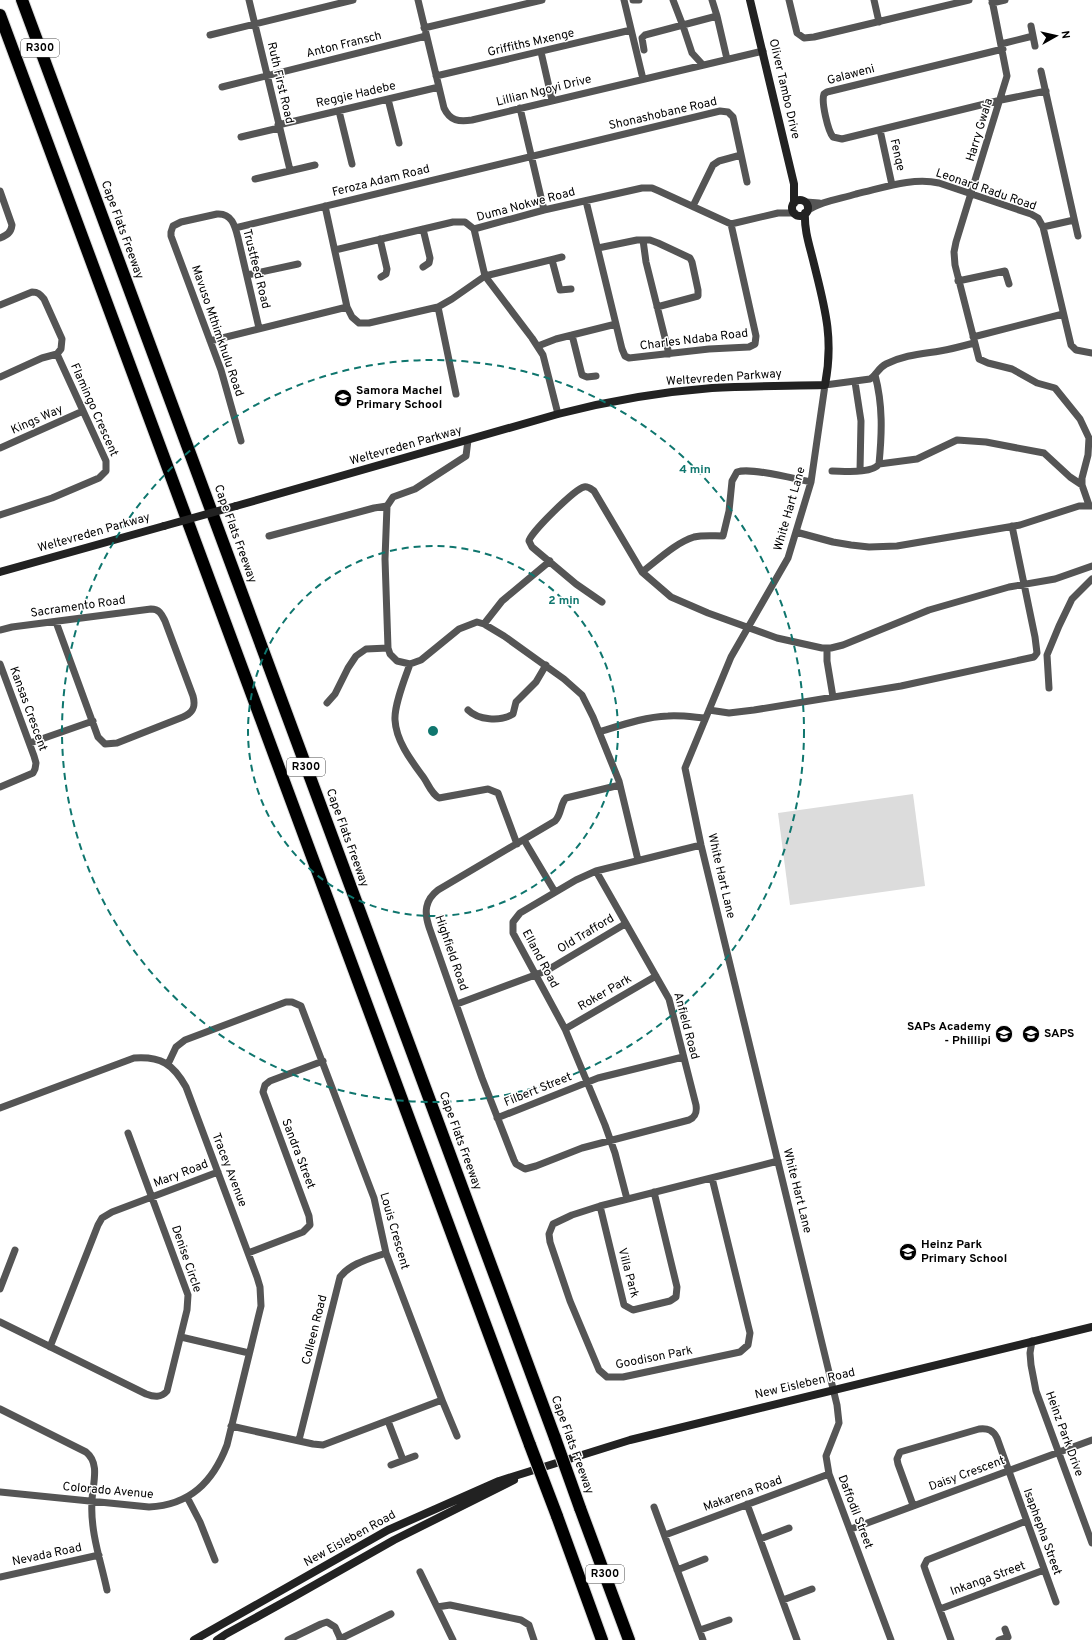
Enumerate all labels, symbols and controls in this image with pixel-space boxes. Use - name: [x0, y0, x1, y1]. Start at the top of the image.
- north arrow: [1036, 16, 1076, 56]
- street label: Griffiths Mxenge: [486, 25, 576, 61]
- street label: Anton Fransch: [305, 28, 383, 62]
- text: N: [1057, 30, 1072, 40]
- street label: Oliver Tambo Drive: [765, 37, 803, 141]
- road number: R300: [21, 39, 59, 57]
- street label: Ruth First Road: [263, 41, 297, 125]
- street label: Galaweni: [825, 61, 877, 89]
- street label: Lillian Ngoyi Drive: [495, 71, 593, 111]
- street label: Reggie Hadebe: [315, 78, 397, 112]
- street label: Shonashobane Road: [607, 94, 719, 134]
- street label: Harry Gwala: [963, 96, 997, 164]
- street label: Fenqe: [886, 137, 908, 173]
- street label: Feroza Adam Road: [331, 161, 431, 201]
- street label: Leonard Radu Road: [933, 165, 1039, 215]
- street label: Cape Flats Freeway: [97, 179, 147, 281]
- street label: Duma Nokwe Road: [475, 184, 577, 226]
- street label: Trustfeed Road: [238, 227, 274, 311]
- street label: Mavuso Mthimkhulu Road: [187, 263, 247, 399]
- street label: Charles Ndaba Road: [639, 325, 749, 355]
- street label: Flamingo Crescent: [66, 361, 122, 459]
- street label: Weltevreden Parkway: [666, 366, 782, 390]
- place label: Samora Machel Primary School: [356, 383, 442, 413]
- school or university icon: Samora Machel Primary School: [333, 388, 353, 408]
- street label: Kings Way: [8, 401, 66, 439]
- street label: Weltevreden Parkway: [348, 422, 464, 470]
- text: 4 min: [679, 462, 711, 478]
- street label: White Hart Lane: [770, 465, 810, 553]
- street label: Cape Flats Freeway: [210, 483, 260, 585]
- street label: Weltevreden Parkway: [36, 509, 152, 557]
- street label: Sacramento Road: [29, 592, 127, 622]
- text: 2 min: [548, 593, 580, 609]
- street label: Kansas Crescent: [5, 664, 51, 754]
- centre of rings: [426, 724, 440, 738]
- road number: R300: [287, 758, 325, 776]
- street label: Cape Flats Freeway: [322, 787, 372, 889]
- street label: White Hart Lane: [703, 832, 739, 920]
- street label: Old Trafford: [555, 911, 617, 957]
- street label: Highfield Road: [431, 913, 471, 993]
- street label: Elland Road: [518, 927, 562, 991]
- street label: Roker Park: [575, 971, 635, 1015]
- street label: Anfield Road: [669, 991, 703, 1061]
- place label: SAPs Academy - Phillipi: [907, 1019, 991, 1049]
- school or university icon: SAPs Academy - Phillipi: [994, 1024, 1014, 1044]
- school or university icon: SAPS: [1021, 1024, 1041, 1044]
- place label: SAPS: [1044, 1026, 1074, 1042]
- street label: Filbert Street: [502, 1069, 574, 1111]
- street label: Cape Flats Freeway: [435, 1090, 485, 1192]
- street label: Sandra Street: [277, 1117, 319, 1191]
- street label: Tracey Avenue: [208, 1131, 250, 1209]
- street label: White Hart Lane: [779, 1147, 815, 1235]
- street label: Mary Road: [151, 1156, 211, 1192]
- street label: Louis Crescent: [375, 1191, 413, 1271]
- street label: Denise Circle: [167, 1223, 205, 1295]
- place label: Heinz Park Primary School: [921, 1237, 1007, 1267]
- school or university icon: Heinz Park Primary School: [898, 1242, 918, 1262]
- street label: Villa Park: [614, 1246, 642, 1300]
- street label: Colleen Road: [299, 1293, 331, 1367]
- street label: Goodison Park: [614, 1343, 694, 1373]
- street label: New Eisleben Road: [753, 1365, 857, 1403]
- street label: Heinz Park Drive: [1041, 1389, 1087, 1479]
- street label: Cape Flats Freeway: [547, 1394, 597, 1496]
- street label: Daisy Crescent: [927, 1453, 1007, 1495]
- street label: Makarena Road: [701, 1472, 785, 1516]
- street label: Daffodil Street: [834, 1473, 876, 1551]
- street label: Colorado Avenue: [62, 1479, 154, 1503]
- street label: Isaphepha Street: [1019, 1486, 1065, 1578]
- street label: New Eisleben Road: [301, 1507, 399, 1571]
- street label: Nevada Road: [11, 1540, 83, 1570]
- street label: Inkanga Street: [948, 1558, 1028, 1600]
- road number: R300: [586, 1565, 624, 1583]

